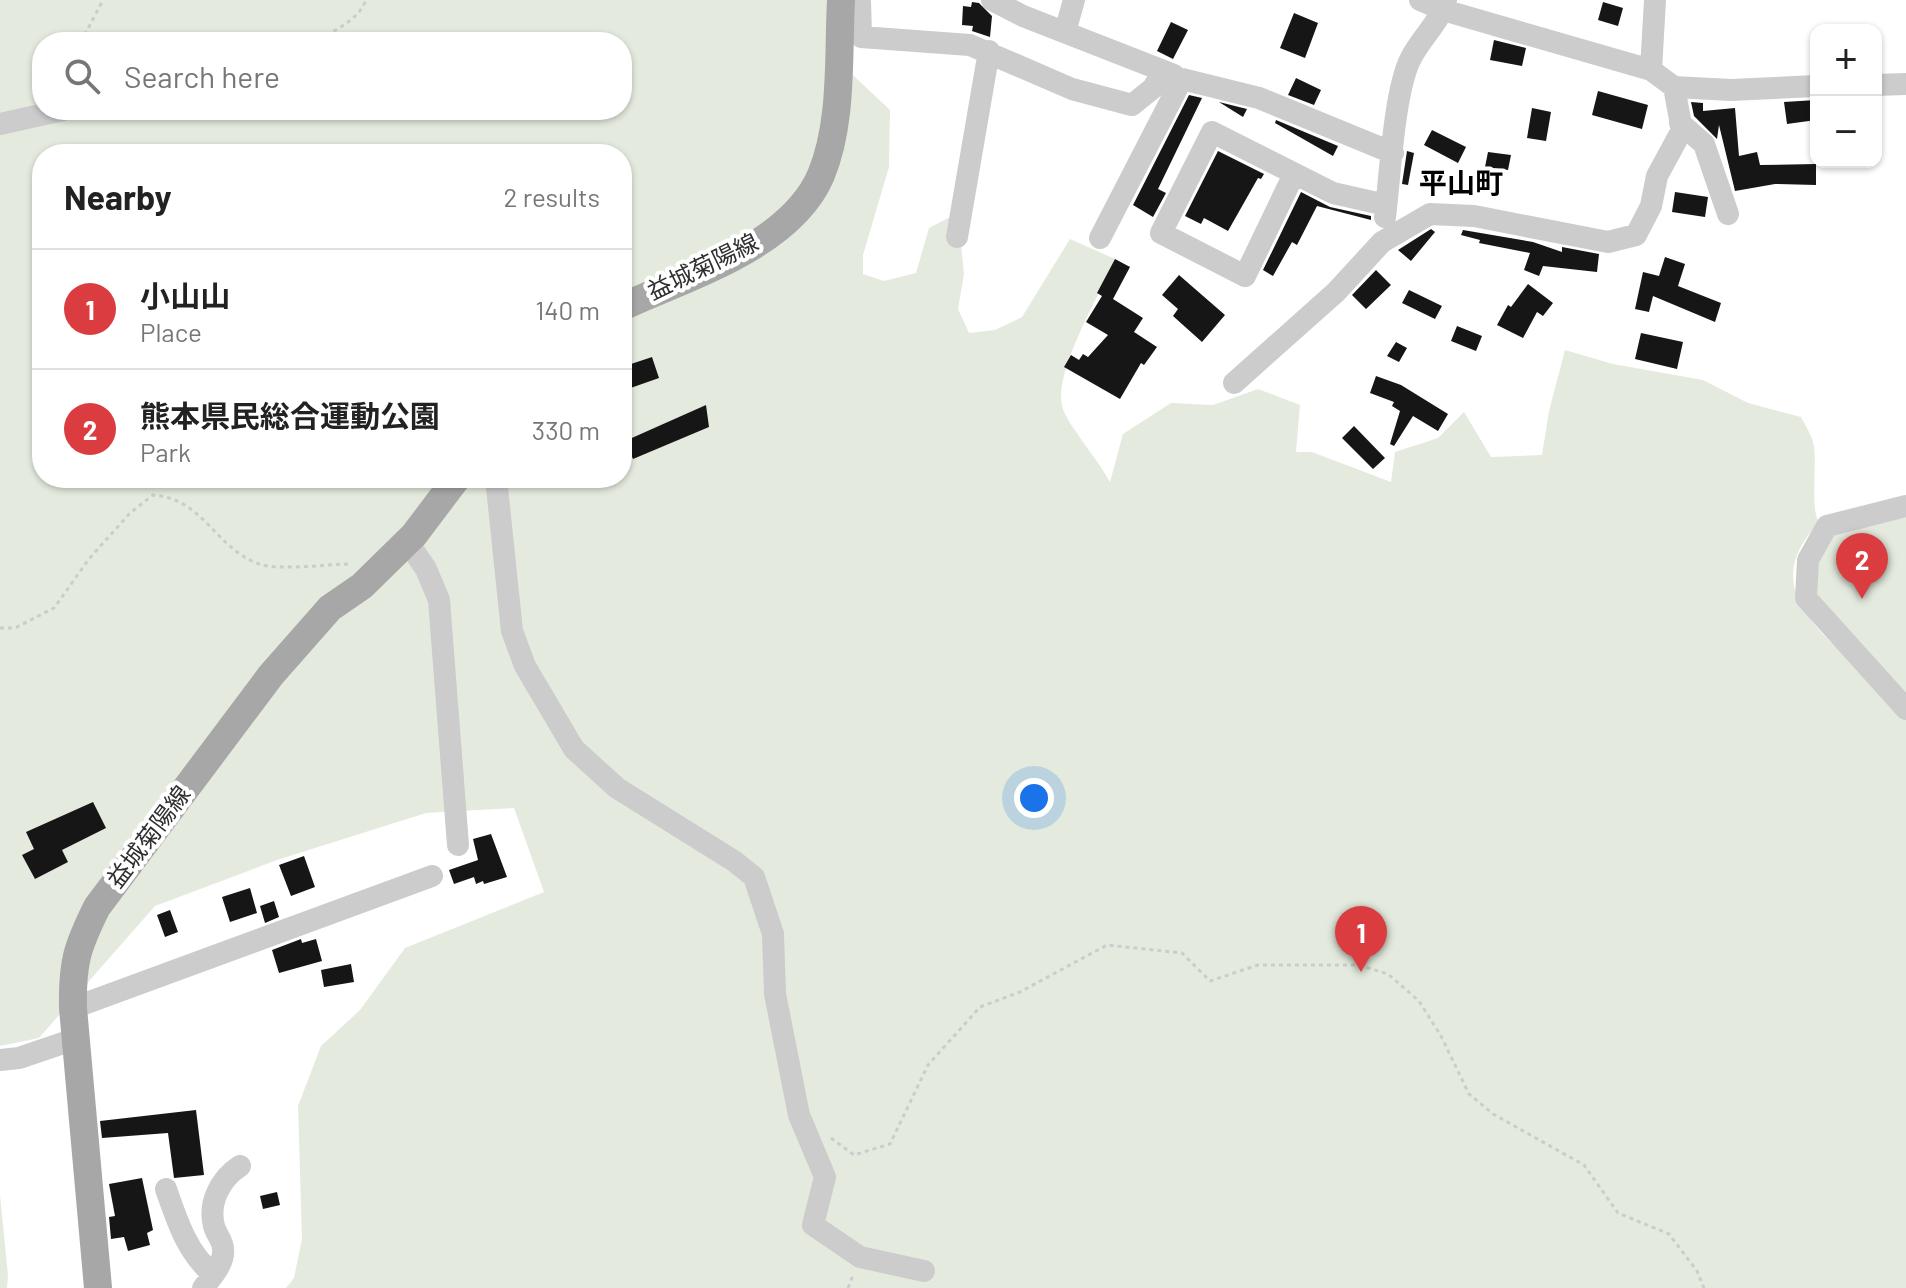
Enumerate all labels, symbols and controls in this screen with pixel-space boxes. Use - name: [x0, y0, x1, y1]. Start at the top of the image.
- map controls: [1810, 24, 1882, 168]
- button: +: [1810, 24, 1882, 96]
- search box: [32, 32, 632, 120]
- icon: search: [60, 54, 104, 98]
- text: Search here: [124, 58, 280, 94]
- button: −: [1810, 96, 1882, 168]
- district label: 平山町: [1419, 165, 1503, 199]
- text: Nearby: [64, 176, 172, 217]
- text: 2 results: [504, 181, 600, 212]
- street label: 益城菊陽線: [642, 226, 763, 305]
- text: 小山山: [140, 277, 230, 313]
- text: 1: [85, 294, 95, 325]
- text: 140 m: [535, 294, 600, 325]
- text: Place: [140, 316, 202, 347]
- text: 熊本県民総合運動公園: [140, 397, 440, 433]
- text: 2: [83, 414, 97, 445]
- text: 330 m: [532, 414, 600, 445]
- text: Park: [140, 436, 191, 467]
- pin: 2: [1836, 533, 1888, 599]
- your location: [1014, 778, 1054, 818]
- street label: 益城菊陽線: [100, 779, 195, 893]
- pin: 1: [1335, 906, 1387, 972]

